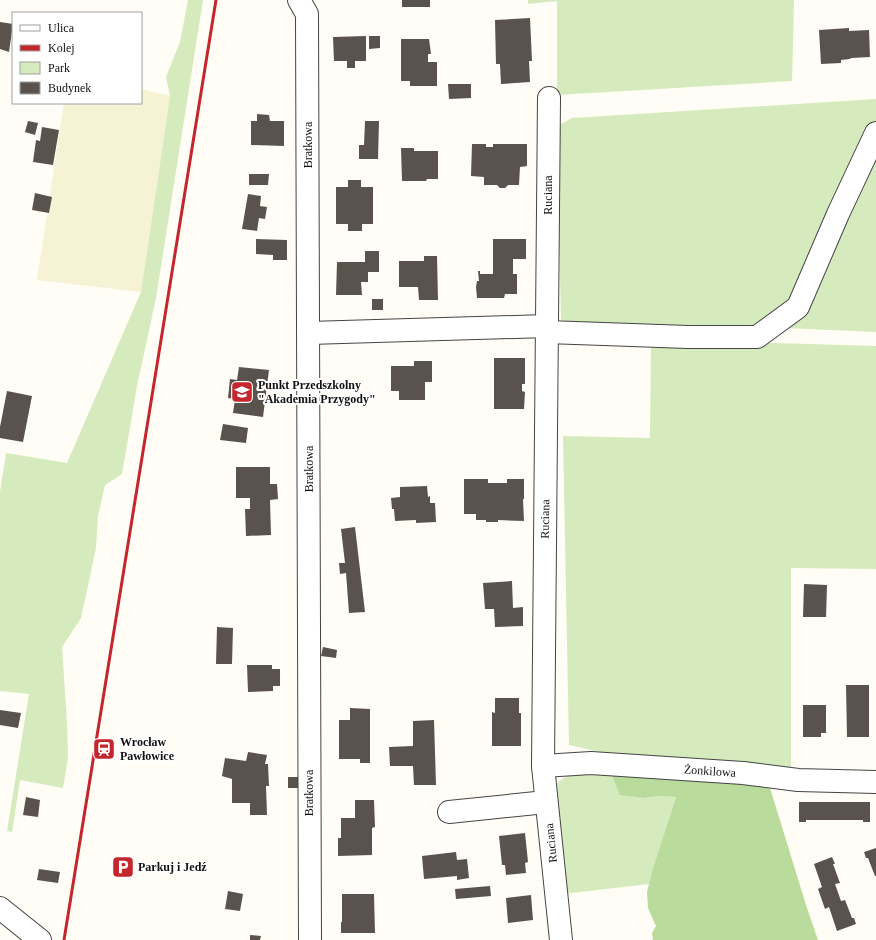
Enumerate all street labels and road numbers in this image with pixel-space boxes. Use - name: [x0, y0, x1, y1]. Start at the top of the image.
- street label: Bratkowa: [301, 121, 315, 168]
- street label: Ruciana: [541, 175, 555, 215]
- street label: Bratkowa: [302, 445, 316, 492]
- street label: Ruciana: [538, 499, 552, 539]
- street label: Żonkilowa: [684, 762, 737, 780]
- street label: Bratkowa: [302, 769, 316, 816]
- street label: Ruciana: [542, 822, 560, 863]

